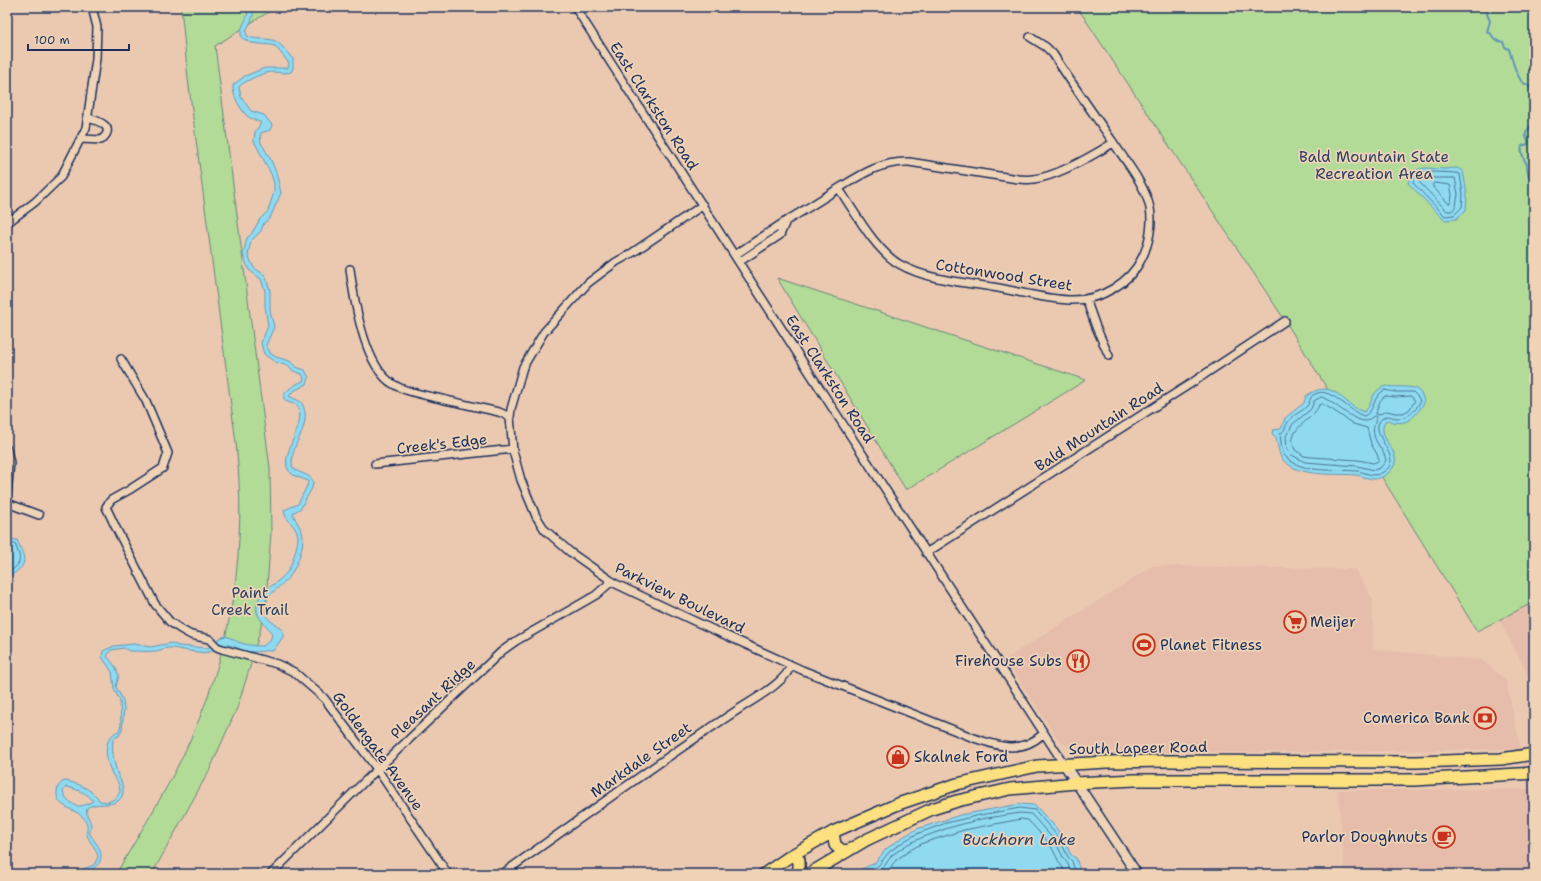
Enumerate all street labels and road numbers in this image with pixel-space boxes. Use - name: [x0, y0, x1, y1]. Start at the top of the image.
- street label: East Clarkston Road: [605, 38, 703, 174]
- street label: Cottonwood Street: [934, 254, 1074, 296]
- street label: East Clarkston Road: [781, 311, 879, 447]
- street label: Bald Mountain Road: [1031, 378, 1167, 476]
- street label: Creek's Edge: [396, 429, 488, 459]
- street label: Parkview Boulevard: [612, 558, 749, 638]
- street label: Pleasant Ridge: [386, 654, 480, 744]
- street label: Goldengate Avenue: [328, 688, 428, 814]
- street label: Markdale Street: [587, 718, 695, 802]
- street label: South Lapeer Road: [1068, 737, 1208, 759]

